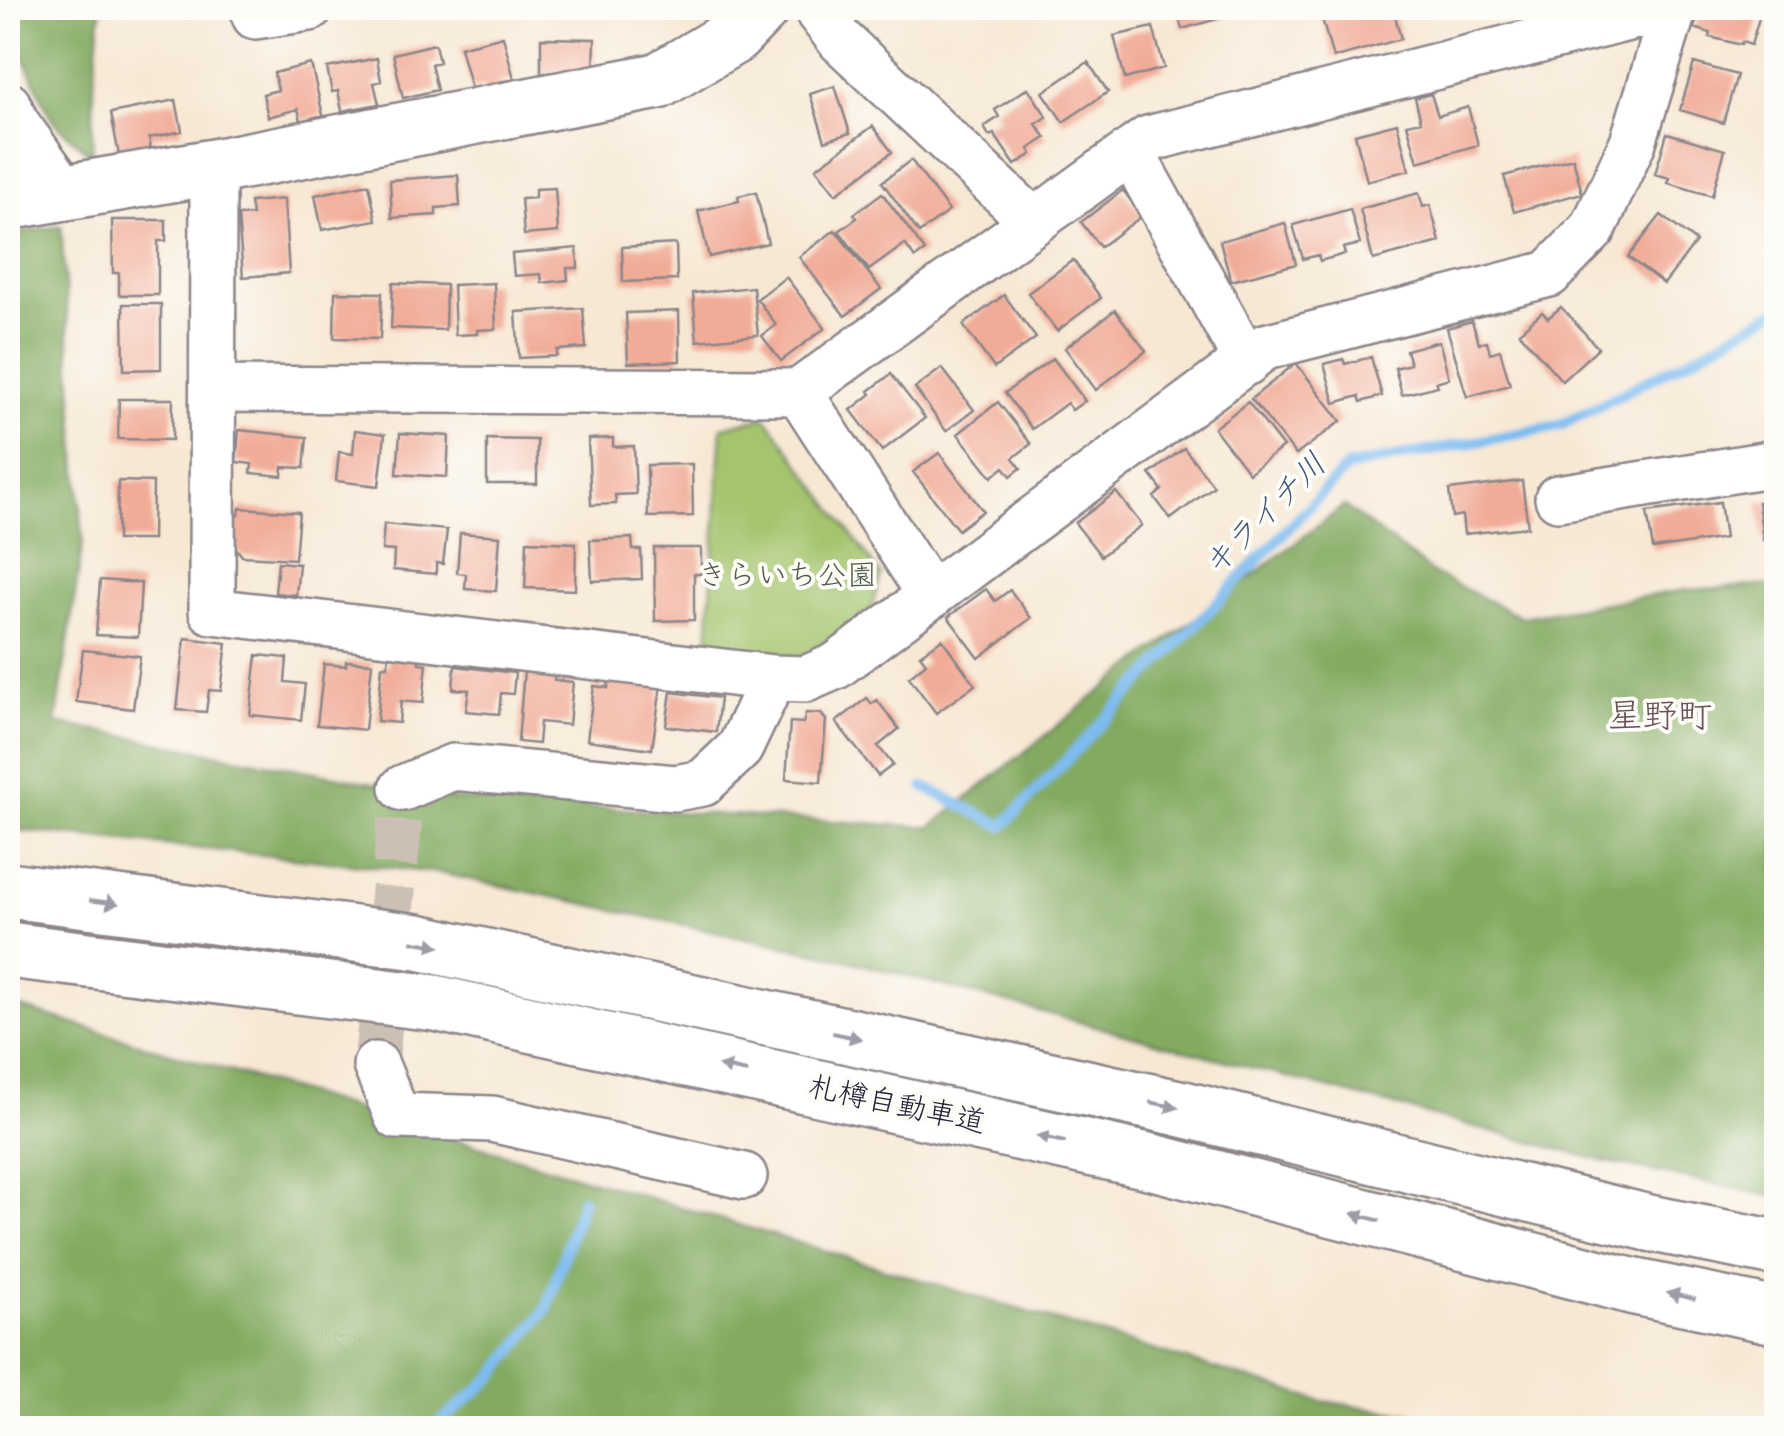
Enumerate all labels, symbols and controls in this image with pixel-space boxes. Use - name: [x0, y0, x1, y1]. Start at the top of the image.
- water label: キライチ川: [1195, 445, 1335, 585]
- park label: きらいち公園: [697, 558, 877, 594]
- district label: 星野町: [1607, 695, 1713, 738]
- one-way arrow: [89, 894, 121, 910]
- one-way arrow: [411, 937, 443, 952]
- one-way arrow: [831, 1028, 862, 1044]
- one-way arrow: [717, 1061, 748, 1076]
- street label: 札樽自動車道: [805, 1069, 989, 1141]
- one-way arrow: [1149, 1098, 1180, 1113]
- one-way arrow: [1035, 1131, 1066, 1146]
- one-way arrow: [1350, 1208, 1381, 1224]
- one-way arrow: [1665, 1288, 1696, 1304]

